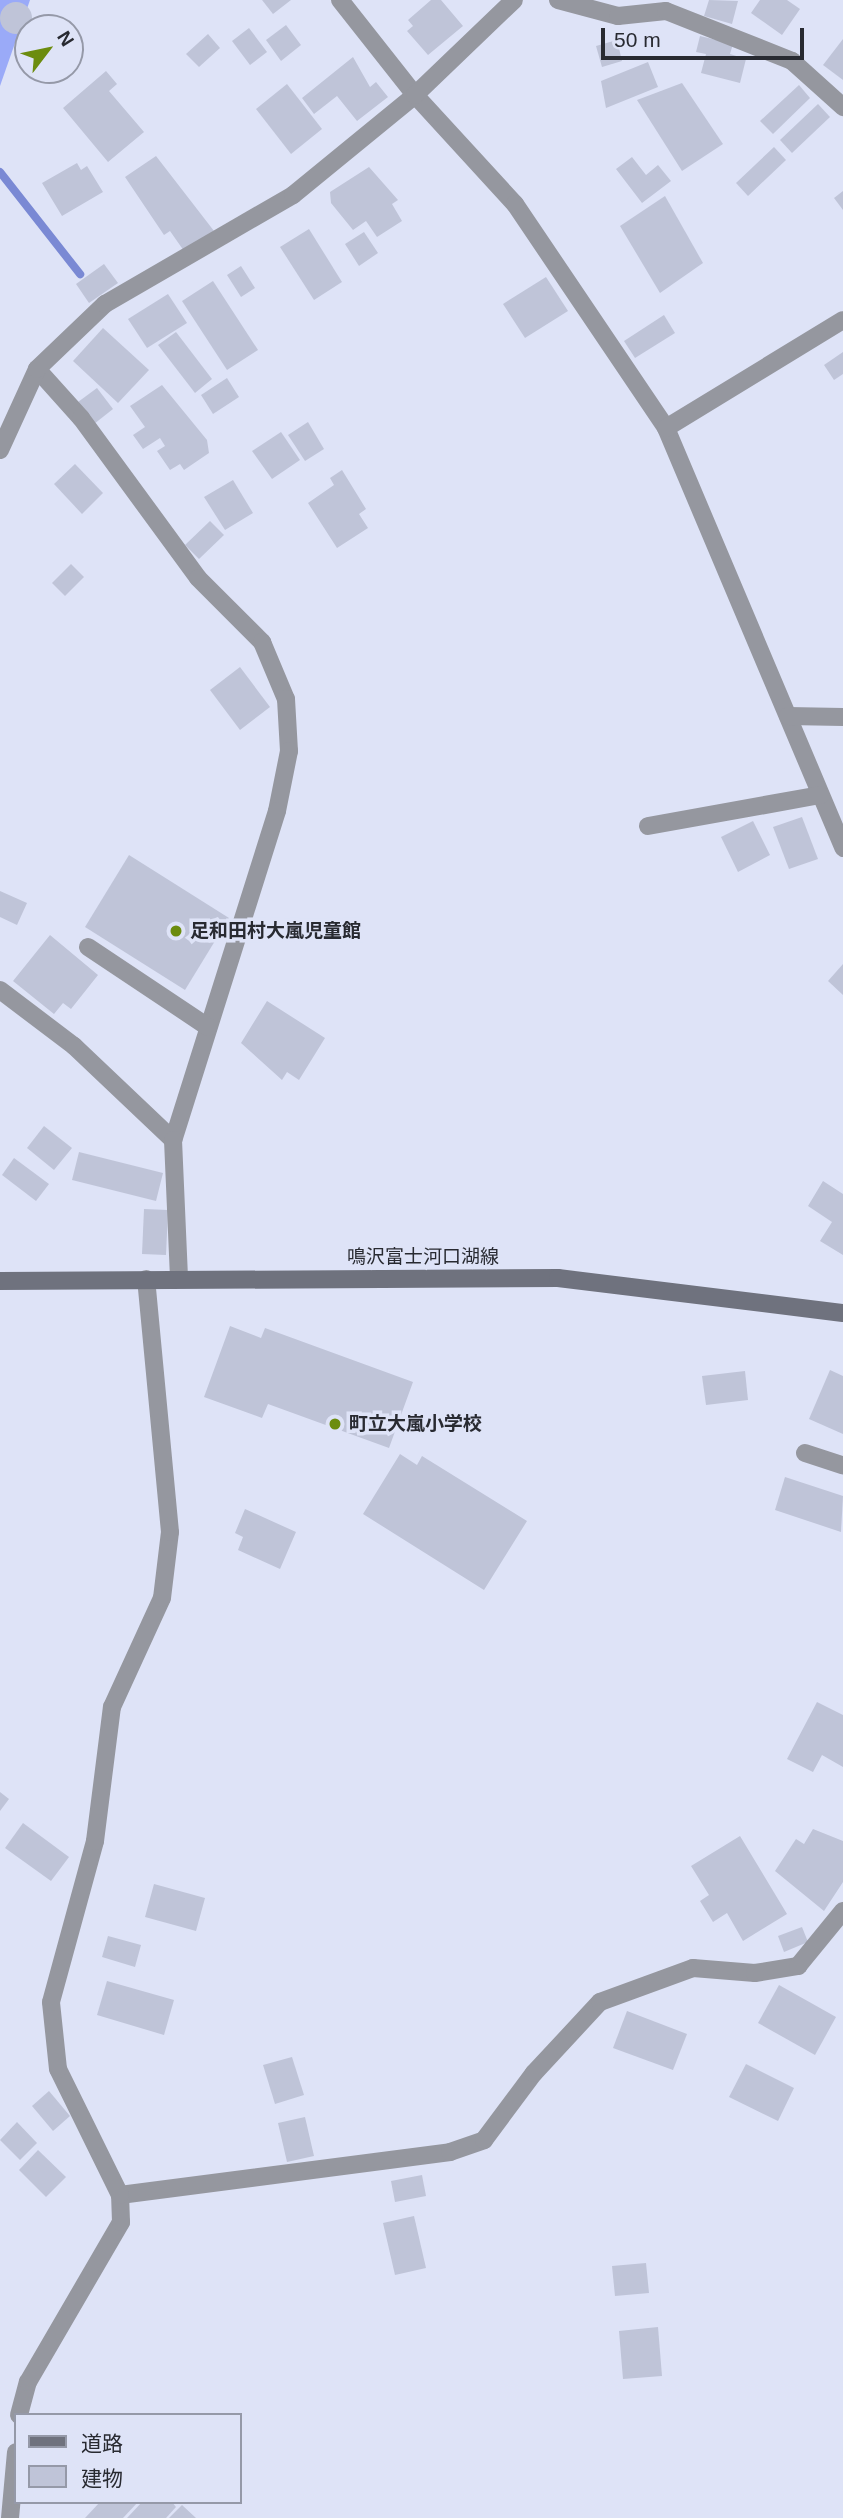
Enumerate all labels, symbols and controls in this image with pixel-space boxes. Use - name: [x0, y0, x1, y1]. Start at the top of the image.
- north arrow: [14, 14, 84, 84]
- scale bar: [605, 14, 808, 58]
- text: N: [53, 27, 78, 50]
- text: 50 m: [614, 28, 661, 51]
- place label: 足和田村大嵐児童館: [190, 920, 361, 942]
- marker: 足和田村大嵐児童館: [168, 923, 184, 939]
- street label: 鳴沢富士河口湖線: [347, 1246, 499, 1268]
- place label: 町立大嵐小学校: [349, 1413, 482, 1435]
- marker: 町立大嵐小学校: [327, 1416, 343, 1432]
- legend: [14, 2413, 242, 2504]
- text: 道路: [81, 2432, 123, 2455]
- text: 建物: [81, 2467, 123, 2490]

